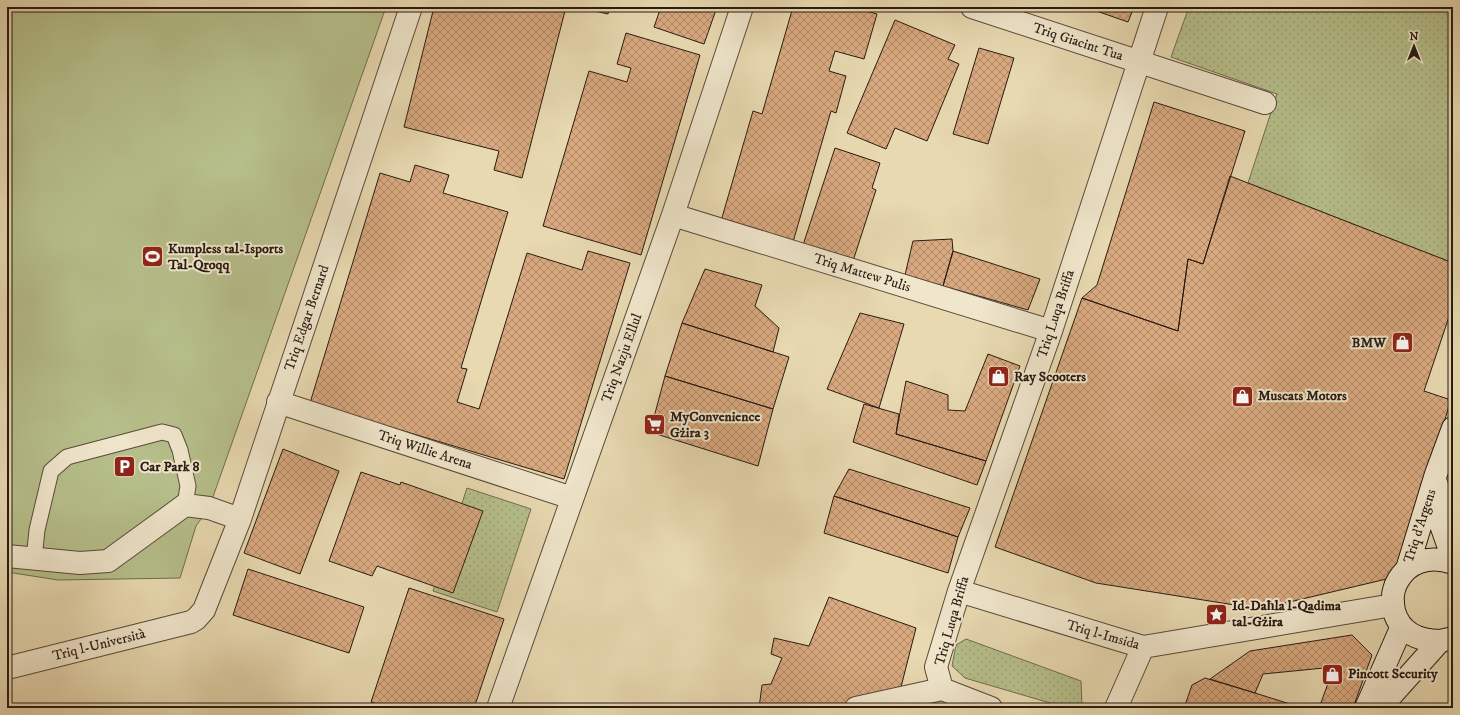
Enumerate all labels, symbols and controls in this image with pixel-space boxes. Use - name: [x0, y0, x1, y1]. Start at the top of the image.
- street label: Triq Giacint Tua: [1031, 19, 1125, 65]
- north arrow: [1394, 26, 1434, 66]
- text: N: [1409, 30, 1419, 44]
- place label: Kumpless tal-Isports Tal-Qroqq: [167, 240, 283, 274]
- sports icon: Kumpless tal-Isports Tal-Qroqq: [139, 244, 165, 270]
- street label: Triq Mattew Pulis: [811, 250, 913, 296]
- street label: Triq Edgar Bernard: [280, 263, 334, 373]
- street label: Triq Luqa Briffa: [1033, 267, 1079, 361]
- street label: Triq Nazju Ellul: [598, 310, 647, 405]
- shop icon: BMW: [1389, 330, 1415, 356]
- place label: BMW: [1352, 334, 1387, 352]
- shop icon: Ray Scooters: [986, 364, 1012, 390]
- place label: Ray Scooters: [1014, 368, 1086, 386]
- shop icon: Muscats Motors: [1230, 383, 1256, 409]
- place label: Muscats Motors: [1258, 387, 1347, 405]
- place label: MyConvenience Gżira 3: [670, 408, 760, 442]
- supermarket icon: MyConvenience Gżira 3: [642, 412, 668, 438]
- street label: Triq Willie Arena: [375, 426, 475, 474]
- parking icon: Car Park 8: [112, 454, 138, 480]
- place label: Car Park 8: [140, 458, 200, 476]
- street label: Triq d'Argens: [1400, 486, 1441, 565]
- street label: Triq Luqa Briffa: [931, 574, 973, 668]
- place label: Id-Daħla l-Qadima tal-Gżira: [1232, 597, 1342, 631]
- place icon: Id-Daħla l-Qadima tal-Gżira: [1203, 601, 1229, 627]
- street label: Triq l-Imsida: [1064, 616, 1142, 654]
- street label: Triq l-Università: [51, 625, 147, 665]
- shop icon: Pincott Security: [1320, 661, 1346, 687]
- place label: Pincott Security: [1348, 665, 1438, 683]

